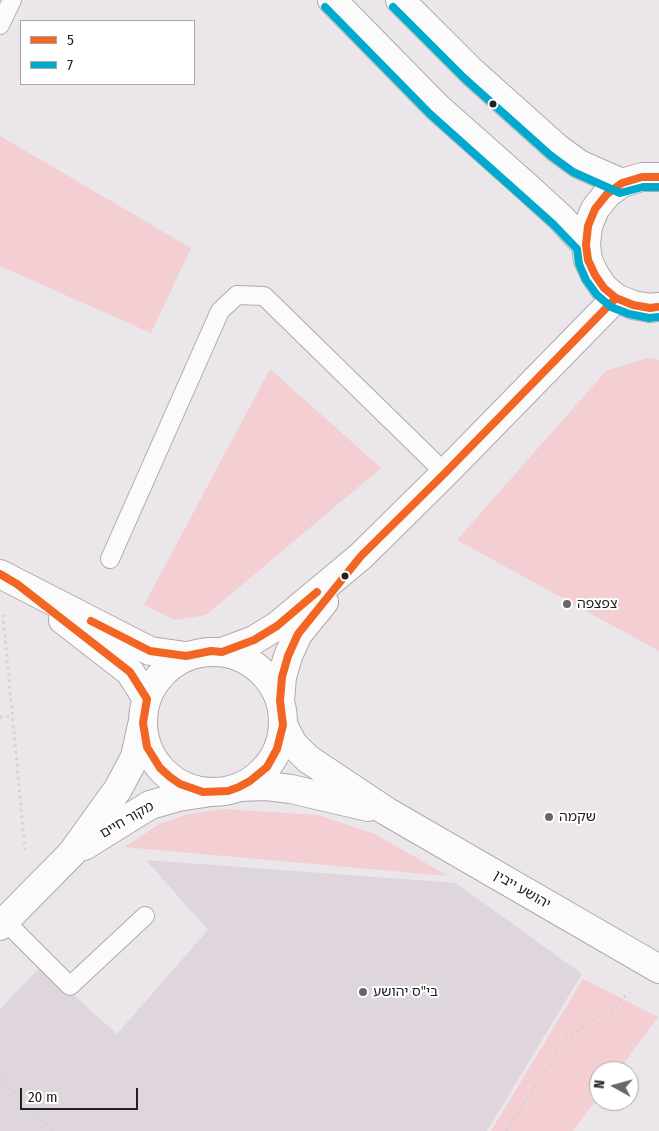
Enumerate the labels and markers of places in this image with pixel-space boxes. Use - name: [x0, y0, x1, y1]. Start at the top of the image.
- unlabelled marker: [488, 99, 498, 109]
- unlabelled marker: [340, 571, 350, 581]
- place label: צפצפה: [577, 596, 617, 612]
- marker: צפצפה: [561, 598, 573, 610]
- place label: שקמה: [559, 809, 596, 825]
- marker: שקמה: [543, 811, 555, 823]
- place label: בי"ס יהושע: [373, 984, 438, 1000]
- marker: בי"ס יהושע: [357, 986, 369, 998]

